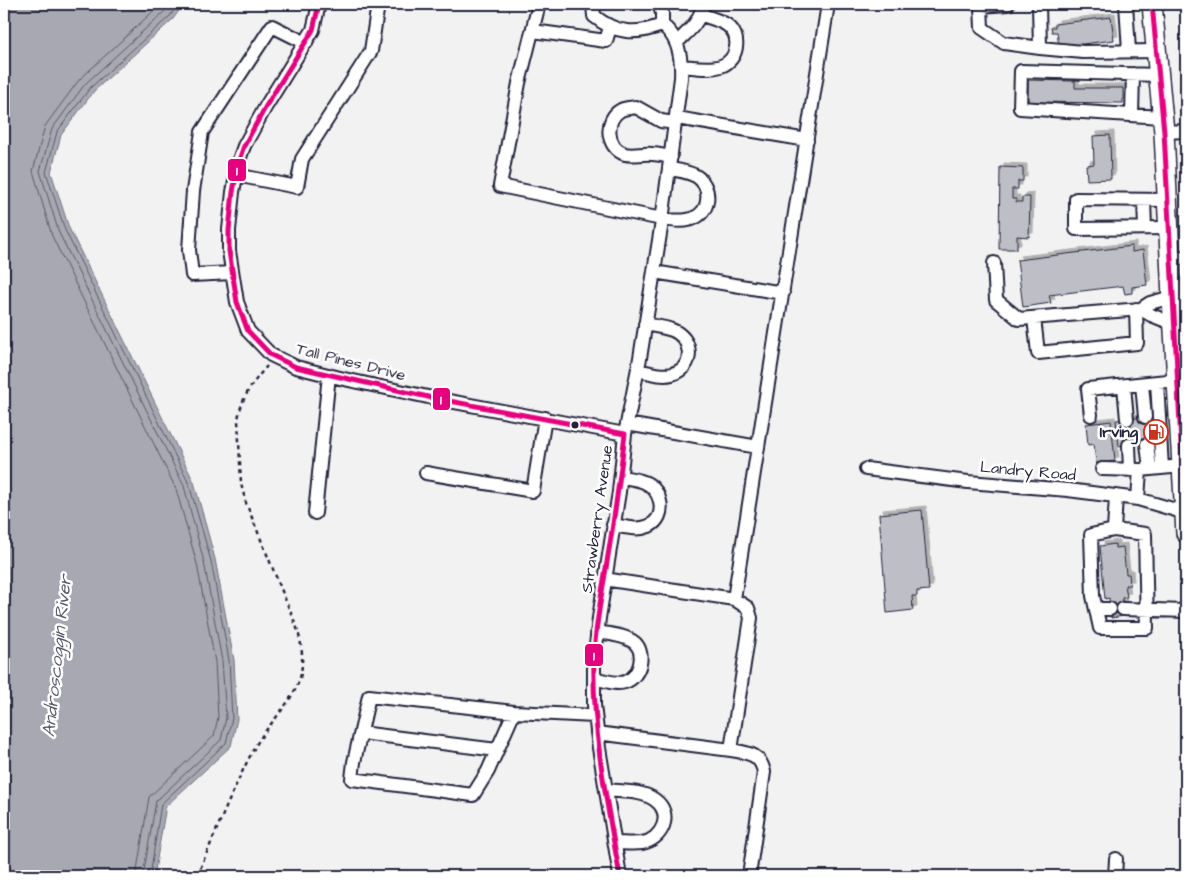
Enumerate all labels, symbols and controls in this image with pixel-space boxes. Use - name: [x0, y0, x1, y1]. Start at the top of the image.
- line badge: 1: [227, 158, 247, 182]
- text: 1: [236, 161, 238, 181]
- street label: Tall Pines Drive: [294, 338, 408, 386]
- line badge: 1: [432, 387, 451, 411]
- text: 1: [440, 390, 442, 410]
- fuel station icon: Irving: [1143, 419, 1169, 445]
- unlabelled marker: [570, 420, 580, 430]
- place label: Irving: [1100, 421, 1139, 445]
- street label: Strawberry Avenue: [576, 443, 619, 595]
- street label: Landry Road: [979, 456, 1077, 487]
- water label: Androscoggin River: [36, 572, 79, 738]
- line badge: 1: [584, 643, 604, 667]
- text: 1: [593, 646, 595, 666]

